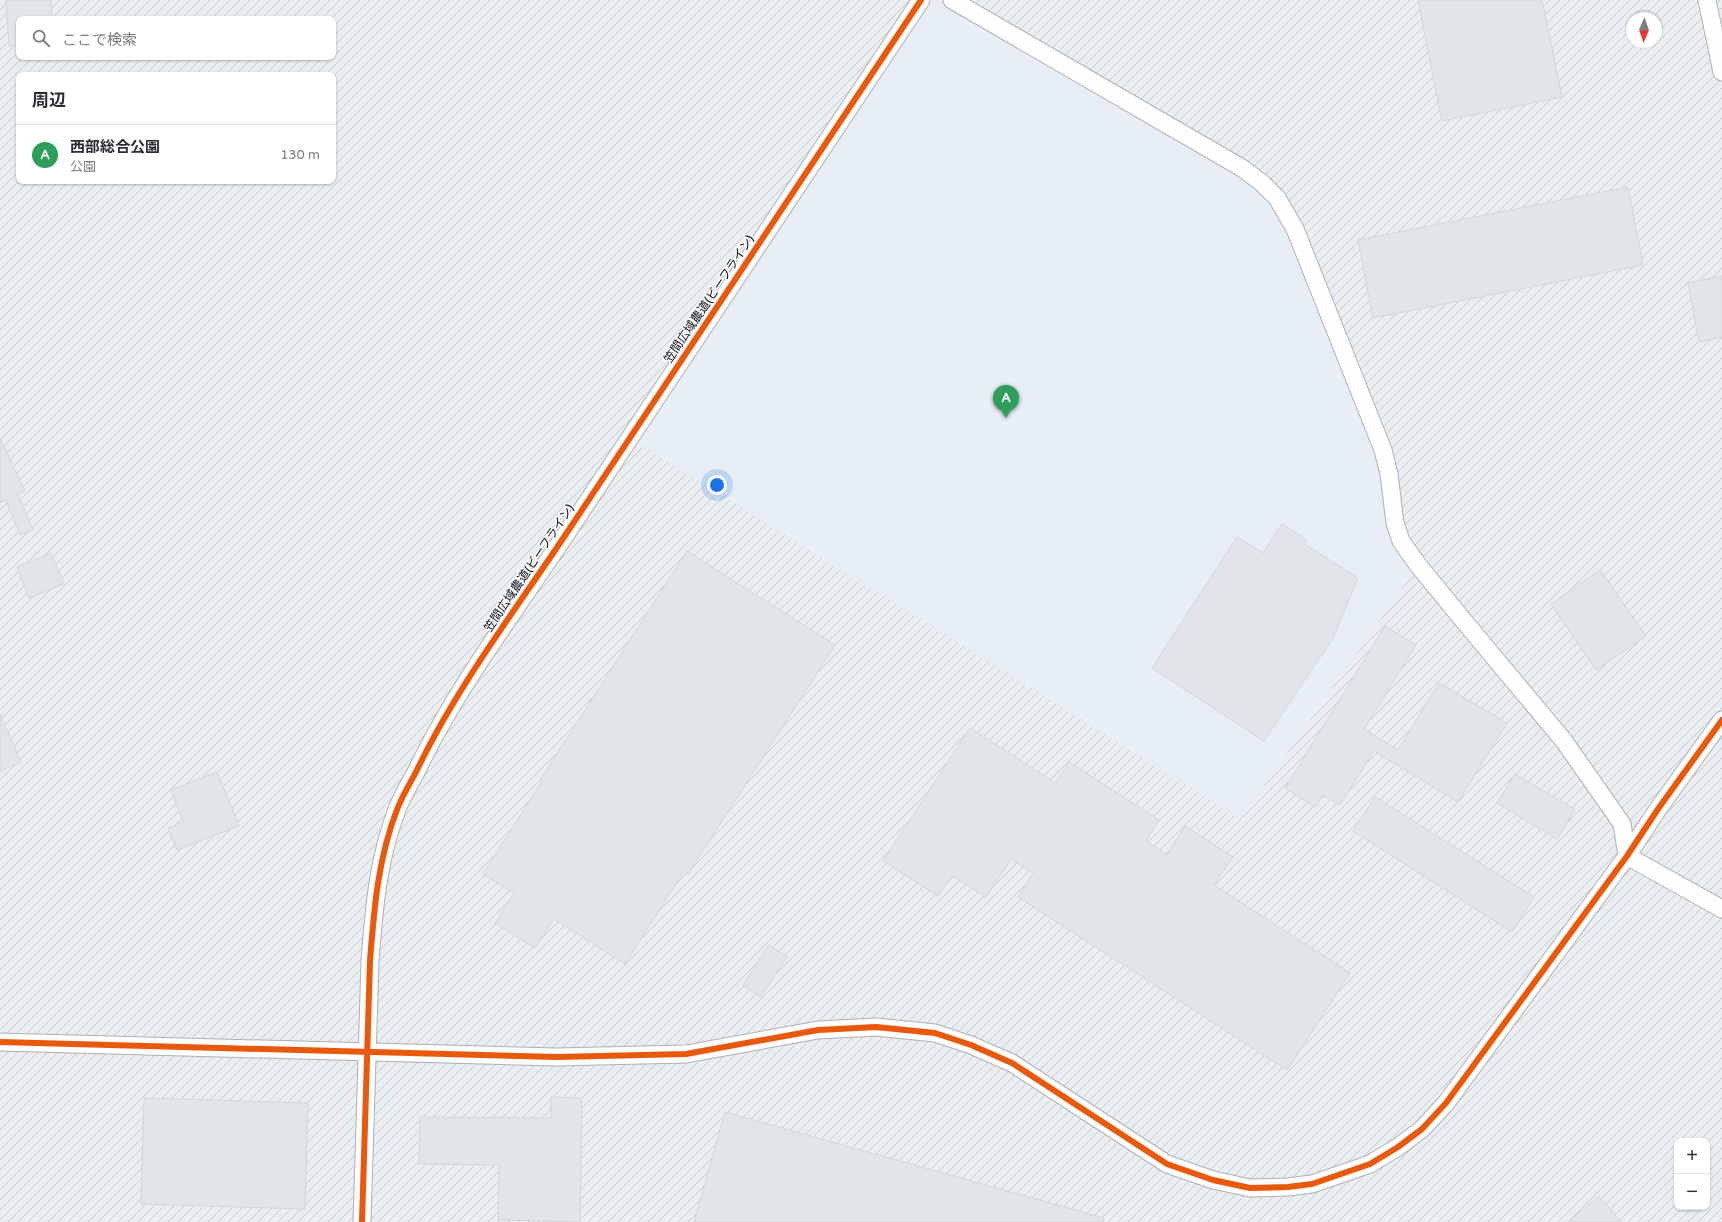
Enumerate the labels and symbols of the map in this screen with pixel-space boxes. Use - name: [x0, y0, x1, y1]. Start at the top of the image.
- north arrow: [1626, 12, 1662, 48]
- street label: 笠間広域農道(ビーフライン): [661, 232, 757, 365]
- pin: A: [993, 385, 1019, 418]
- your location: [707, 475, 727, 495]
- street label: 笠間広域農道(ビーフライン): [481, 501, 577, 634]

